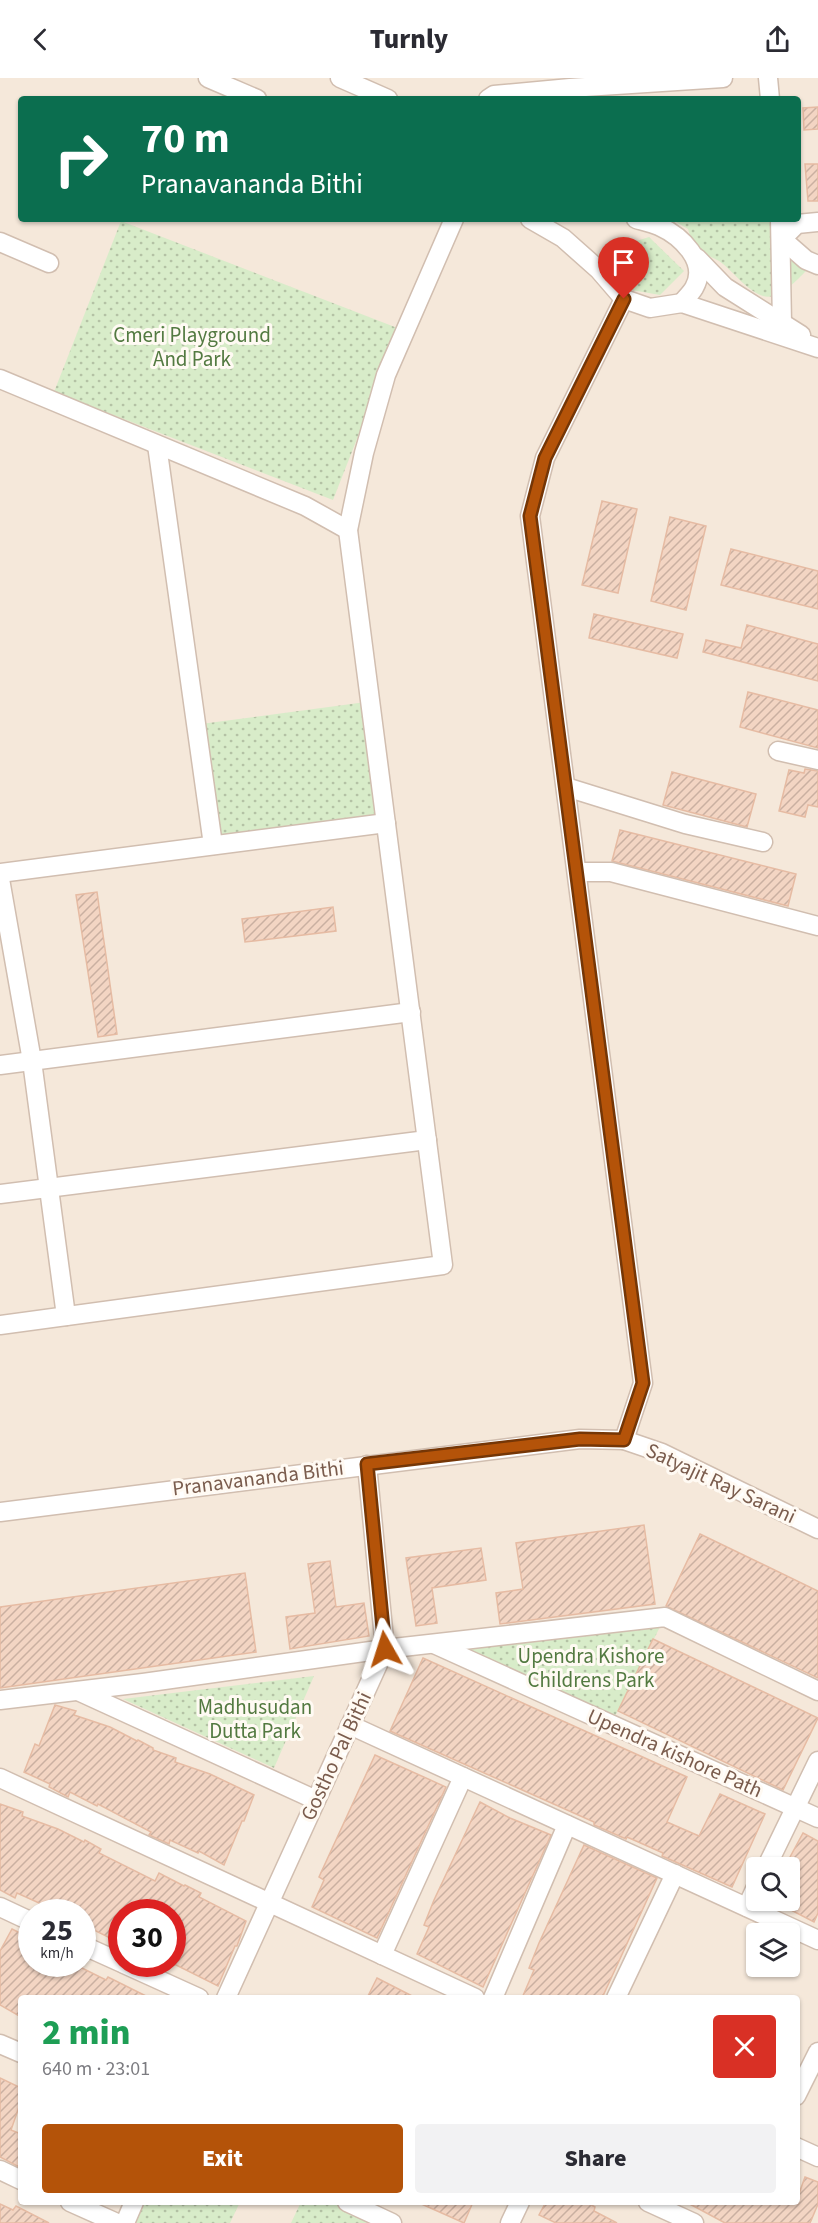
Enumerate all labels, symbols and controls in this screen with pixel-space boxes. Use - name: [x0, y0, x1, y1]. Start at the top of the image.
- text: Turnly: [370, 20, 448, 59]
- icon: back: [24, 23, 57, 56]
- icon: share: [761, 23, 794, 56]
- text: 70 m: [141, 109, 230, 169]
- icon: right: [42, 120, 120, 198]
- text: Pranavananda Bithi: [141, 165, 363, 204]
- pin: [598, 237, 649, 299]
- icon: arrive: [607, 246, 640, 279]
- park label: Cmeri Playground And Park: [113, 320, 271, 374]
- street label: Satyajit Ray Sarani: [641, 1435, 801, 1531]
- street label: Pranavananda Bithi: [171, 1453, 345, 1503]
- position arrow: [353, 1617, 417, 1681]
- park label: Upendra Kishore Childrens Park: [518, 1641, 664, 1695]
- street label: Gostho Pal Bithi: [293, 1687, 379, 1825]
- park label: Madhusudan Dutta Park: [198, 1692, 312, 1746]
- street label: Upendra kishore Path: [583, 1701, 767, 1805]
- map controls: [746, 1857, 800, 1977]
- button: search: [746, 1857, 800, 1911]
- speed limit sign: 30: [108, 1899, 186, 1977]
- text: 25: [41, 1909, 73, 1952]
- button: layers: [746, 1923, 800, 1977]
- text: km/h: [40, 1943, 74, 1964]
- text: 2 min: [42, 2007, 130, 2058]
- button: close: [713, 2015, 776, 2078]
- text: 640 m · 23:01: [42, 2055, 150, 2083]
- button: Exit: [42, 2124, 403, 2193]
- button: Share: [415, 2124, 776, 2193]

